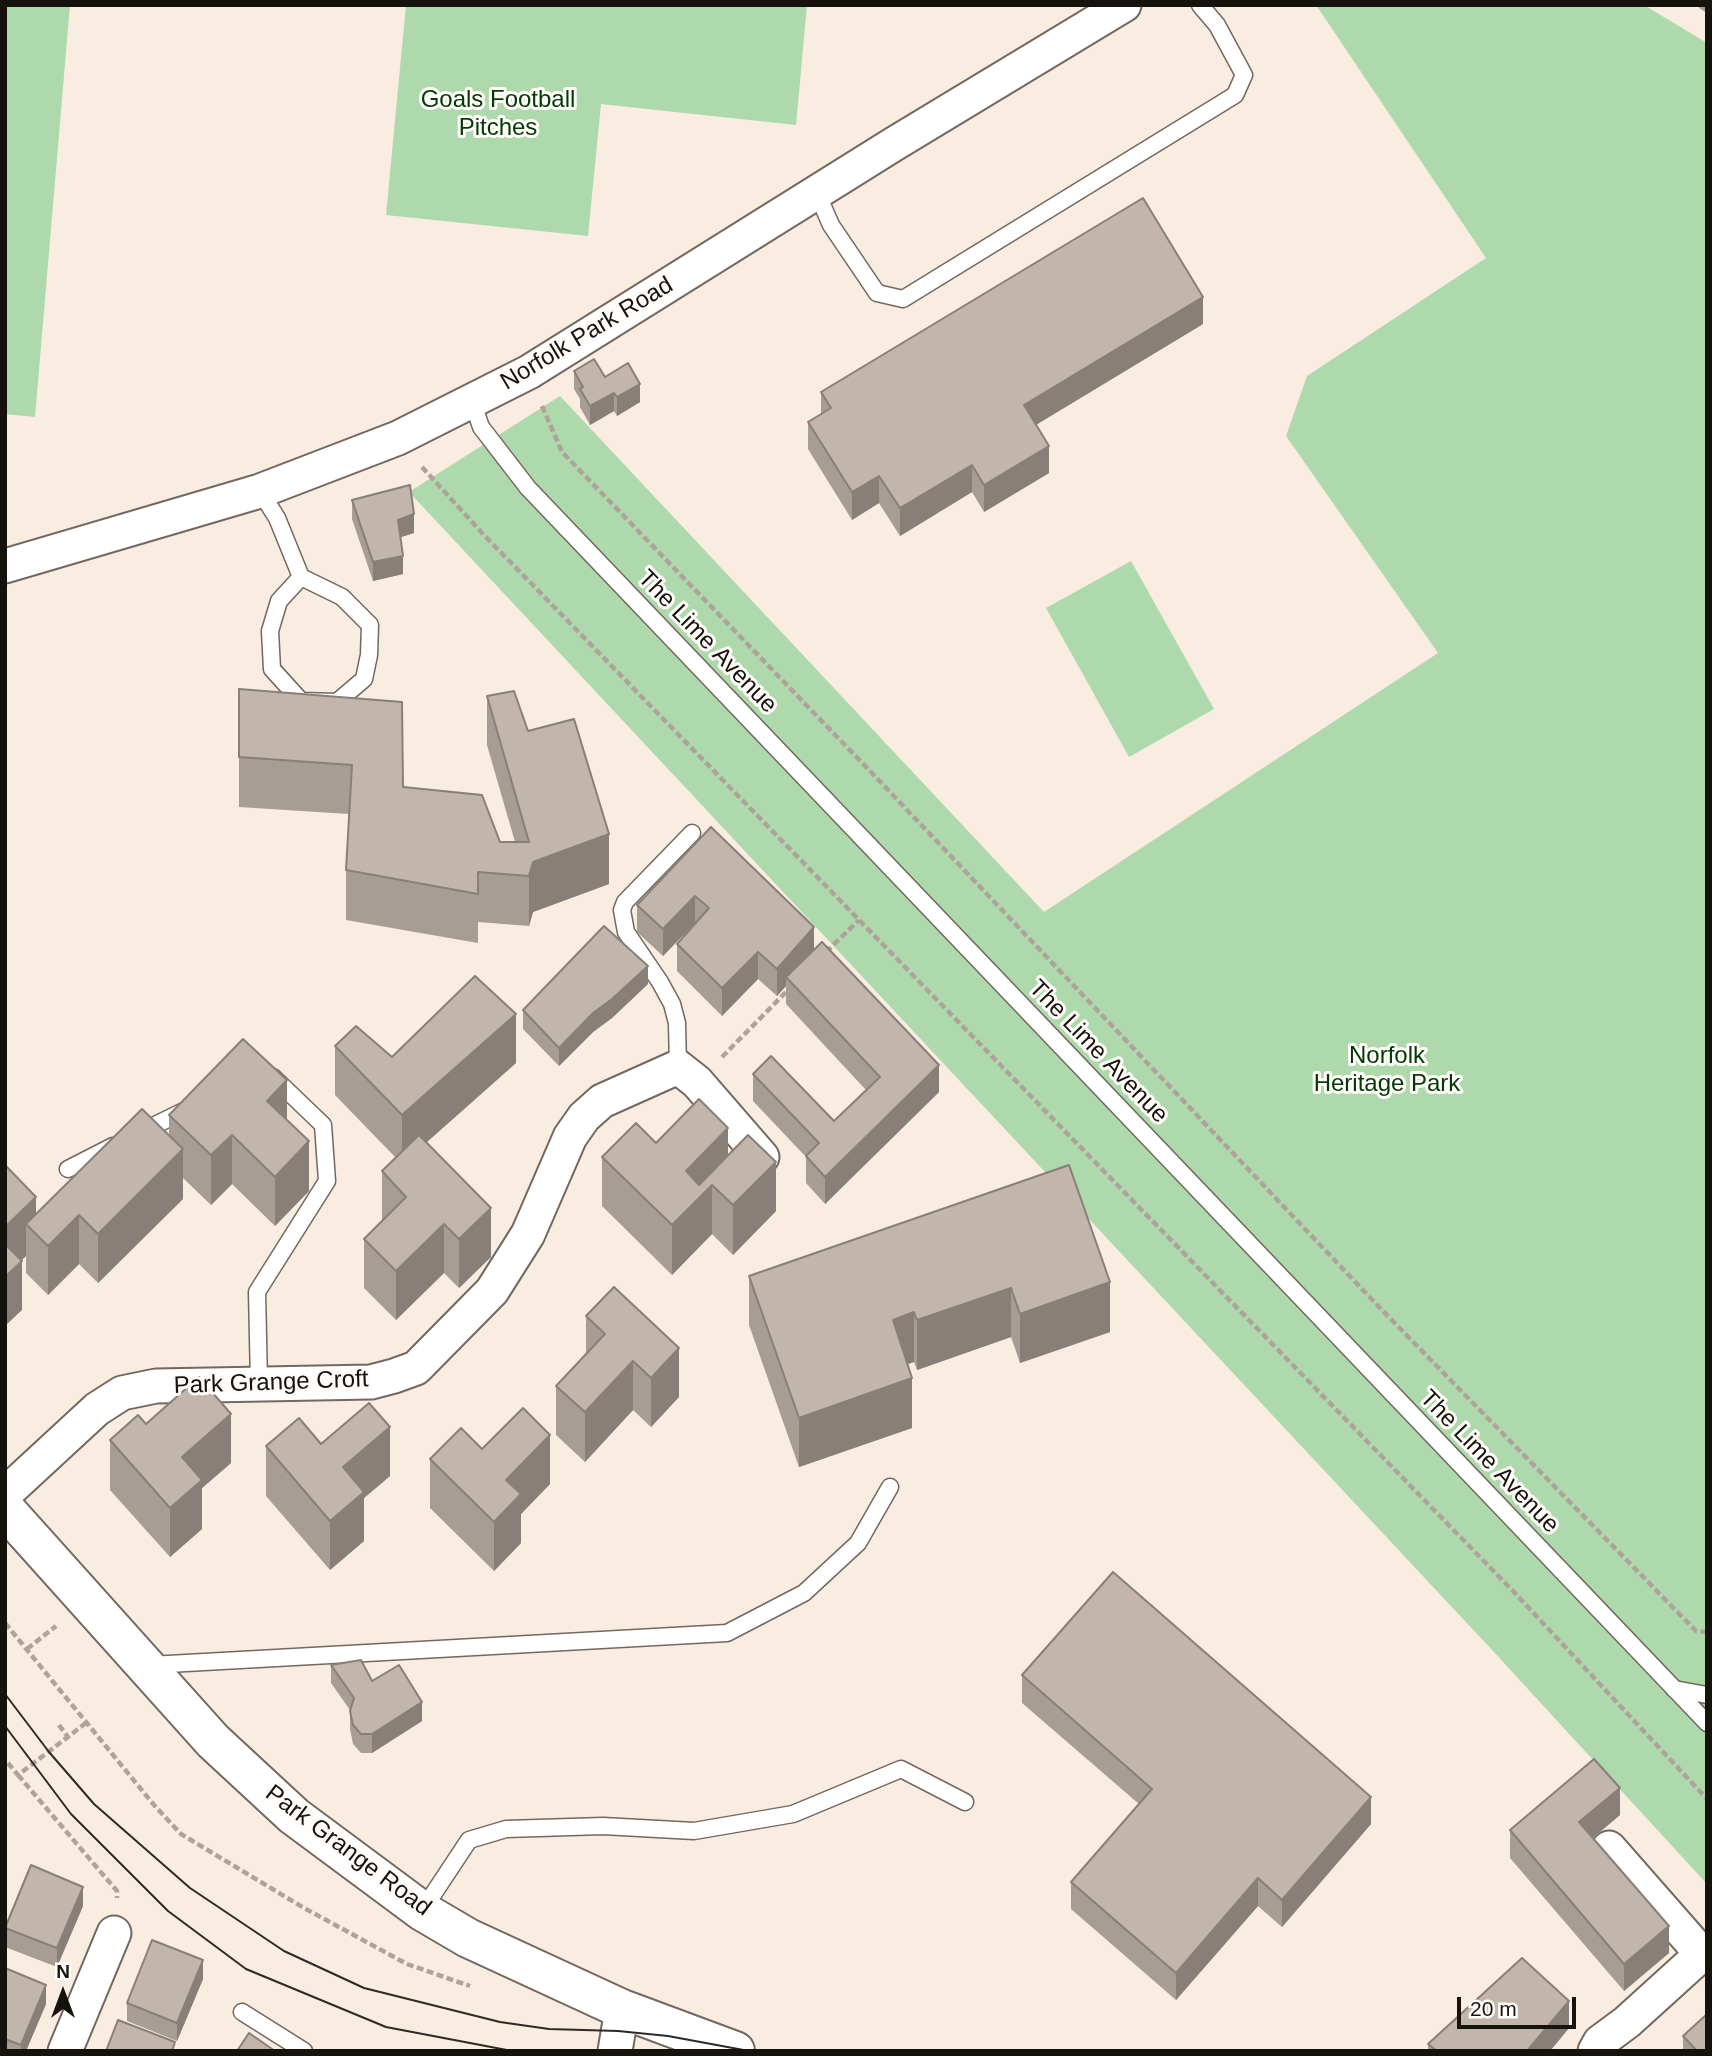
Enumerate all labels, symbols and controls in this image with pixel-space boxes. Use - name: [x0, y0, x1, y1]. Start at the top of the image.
- park label: Goals Football Pitches: [421, 86, 575, 142]
- street label: Norfolk Park Road: [496, 271, 678, 397]
- street label: The Lime Avenue: [631, 564, 783, 720]
- street label: The Lime Avenue: [1022, 974, 1174, 1130]
- park label: Norfolk Heritage Park: [1314, 1042, 1460, 1098]
- street label: Park Grange Croft: [173, 1365, 369, 1401]
- street label: The Lime Avenue: [1413, 1384, 1565, 1540]
- street label: Park Grange Road: [259, 1779, 437, 1923]
- north arrow: [28, 1958, 98, 2028]
- text: N: [56, 1961, 70, 1982]
- scale bar: [1460, 1982, 1579, 2026]
- text: 20 m: [1470, 1997, 1517, 2020]

